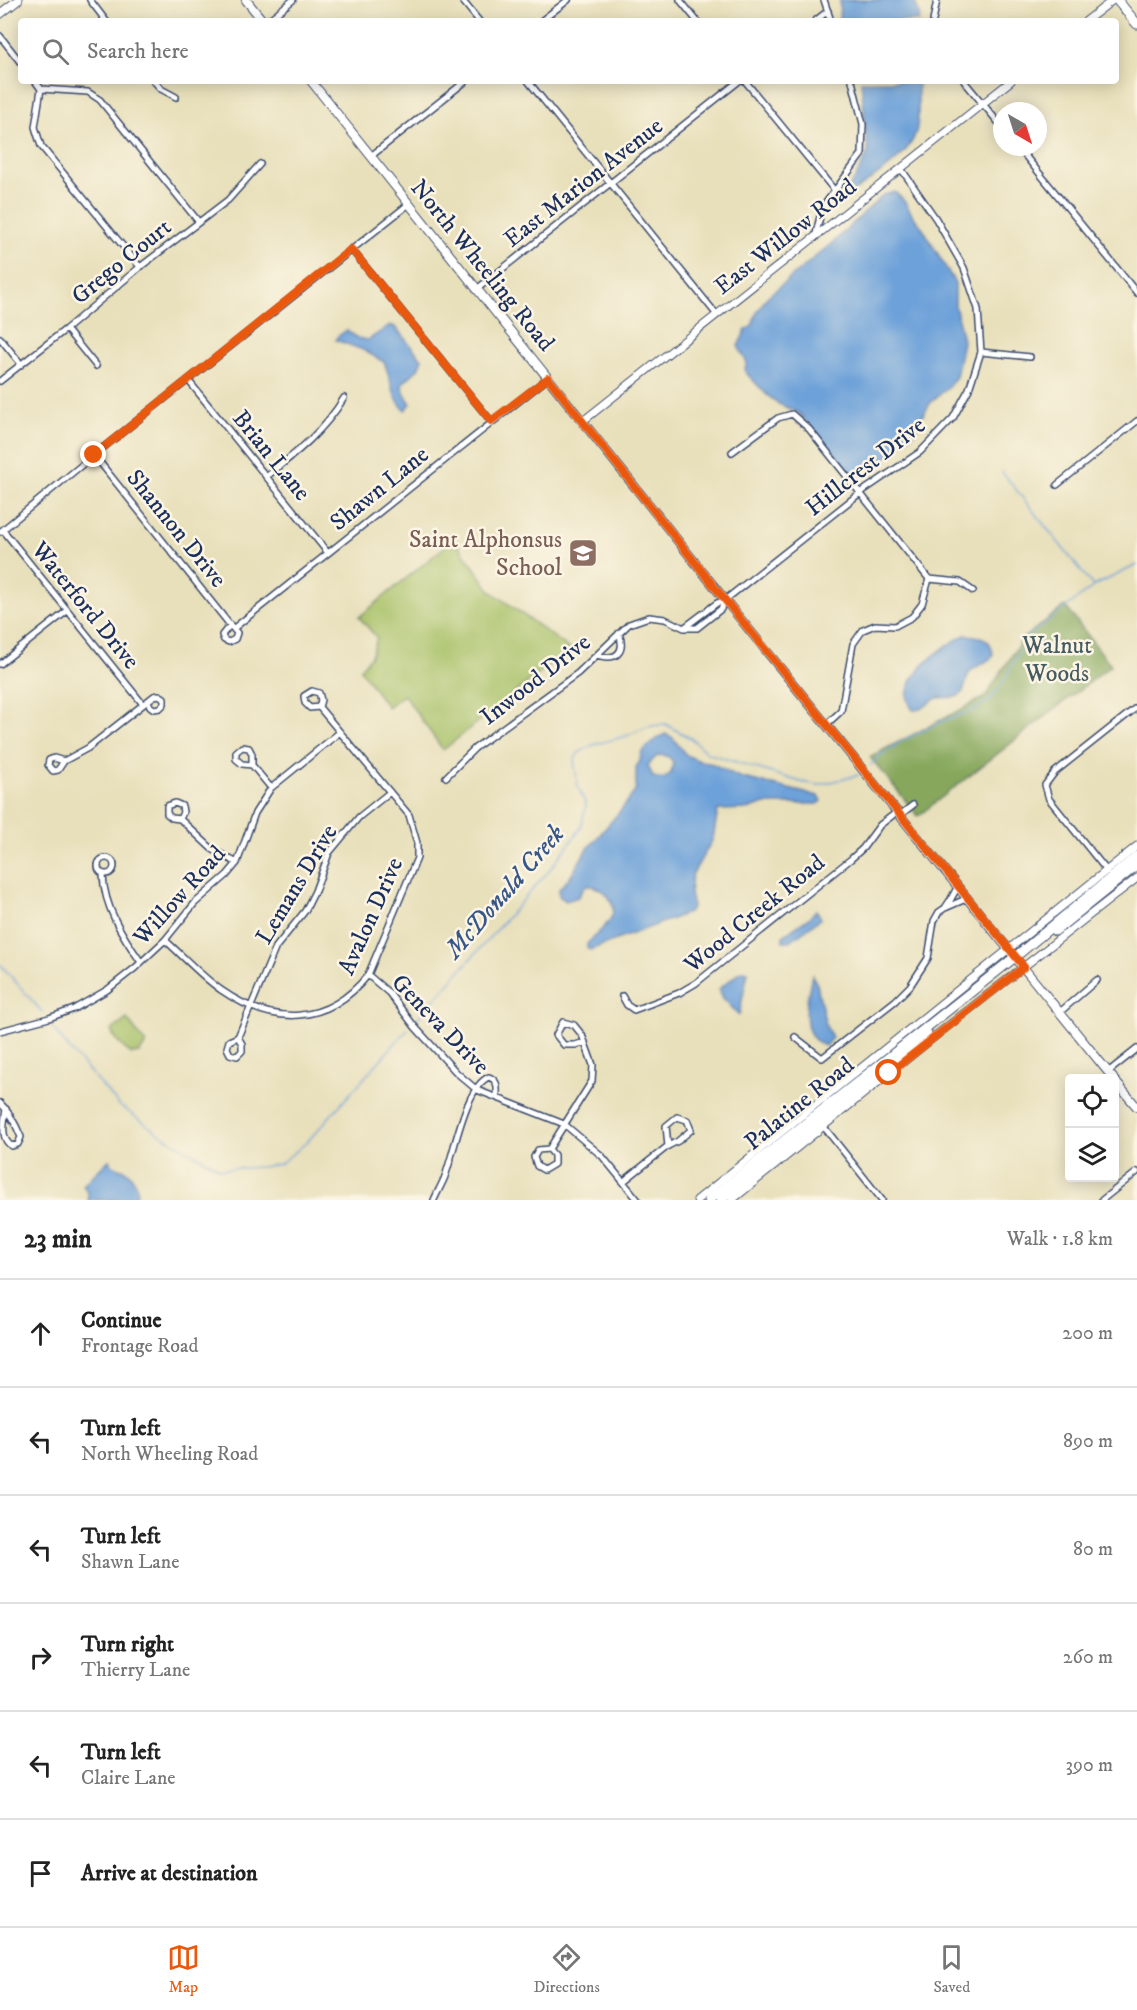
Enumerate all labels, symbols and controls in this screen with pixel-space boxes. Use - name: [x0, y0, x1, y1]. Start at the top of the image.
- search box: [18, 18, 1119, 84]
- icon: search: [39, 35, 72, 68]
- text: Search here: [87, 38, 189, 65]
- north arrow: [993, 102, 1047, 156]
- street label: East Marion Avenue: [498, 111, 669, 254]
- street label: East Willow Road: [708, 172, 863, 302]
- street label: North Wheeling Road: [404, 174, 561, 358]
- street label: Grego Court: [66, 212, 178, 311]
- street label: Brian Lane: [226, 404, 317, 507]
- street label: Hillcrest Drive: [800, 411, 932, 523]
- street label: Shawn Lane: [324, 440, 435, 538]
- route end: [80, 441, 106, 467]
- street label: Shannon Drive: [120, 464, 233, 594]
- place label: Saint Alphonsus School: [409, 525, 563, 583]
- street label: Waterford Drive: [24, 535, 146, 676]
- school or university icon: Saint Alphonsus School: [567, 537, 599, 569]
- street label: Inwood Drive: [475, 627, 597, 732]
- park label: Walnut Woods: [1021, 631, 1092, 689]
- water label: McDonald Creek: [437, 818, 572, 967]
- street label: Lemans Drive: [249, 819, 344, 950]
- street label: Willow Road: [126, 839, 232, 953]
- street label: Wood Creek Road: [677, 848, 831, 980]
- street label: Avalon Drive: [332, 853, 410, 980]
- street label: Geneva Drive: [385, 968, 496, 1081]
- street label: Palatine Road: [739, 1050, 861, 1157]
- route start: [875, 1059, 901, 1085]
- map controls: [1065, 1074, 1119, 1182]
- button: locate: [1065, 1074, 1119, 1128]
- button: layers: [1065, 1128, 1119, 1182]
- text: 23 min: [24, 1223, 92, 1256]
- text: Walk · 1.8 km: [1007, 1227, 1113, 1252]
- text: Continue: [81, 1307, 162, 1334]
- icon: ahead: [24, 1317, 57, 1350]
- text: 200 m: [1062, 1321, 1113, 1346]
- text: Frontage Road: [81, 1334, 198, 1359]
- text: Turn left: [81, 1415, 161, 1442]
- icon: left: [24, 1425, 57, 1458]
- text: 890 m: [1063, 1429, 1113, 1454]
- text: North Wheeling Road: [81, 1442, 258, 1467]
- text: Turn left: [81, 1523, 161, 1550]
- icon: left: [24, 1533, 57, 1566]
- text: 80 m: [1073, 1537, 1113, 1562]
- text: Shawn Lane: [81, 1550, 179, 1575]
- text: Turn right: [81, 1631, 174, 1658]
- icon: right: [24, 1641, 57, 1674]
- text: 260 m: [1063, 1645, 1113, 1670]
- text: Thierry Lane: [81, 1658, 190, 1683]
- text: Turn left: [81, 1739, 161, 1766]
- icon: left: [24, 1749, 57, 1782]
- text: 390 m: [1065, 1753, 1113, 1778]
- text: Claire Lane: [81, 1766, 176, 1791]
- icon: arrive: [24, 1857, 57, 1890]
- text: Arrive at destination: [81, 1860, 258, 1887]
- tab: Map: [167, 1941, 200, 1997]
- tab: Directions: [533, 1941, 600, 1997]
- tab: Saved: [933, 1941, 970, 1997]

